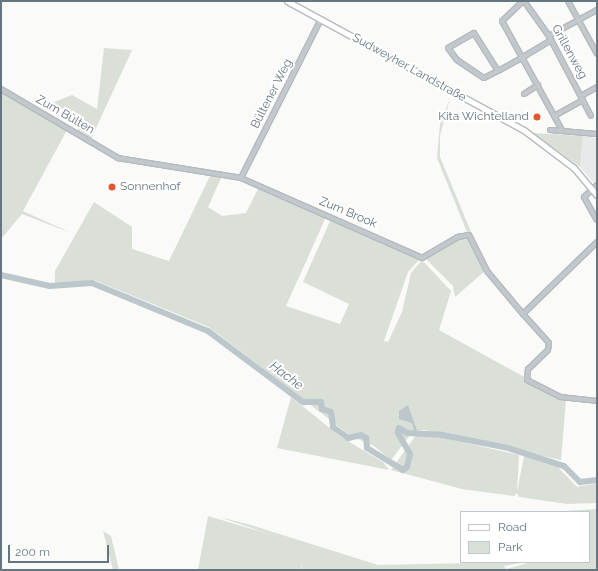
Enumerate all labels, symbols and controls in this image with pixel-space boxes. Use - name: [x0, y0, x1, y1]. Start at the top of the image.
- street label: Grillenweg: [548, 22, 590, 82]
- street label: Sudweyher Landstraße: [349, 31, 469, 105]
- street label: Bültener Weg: [248, 56, 296, 132]
- street label: Zum Bülten: [33, 93, 97, 137]
- place label: Kita Wichtelland: [438, 110, 529, 124]
- marker: Kita Wichtelland: [532, 112, 542, 122]
- place label: Sonnenhof: [120, 180, 180, 194]
- marker: Sonnenhof: [107, 182, 117, 192]
- street label: Zum Brook: [317, 194, 379, 232]
- water label: Hache: [266, 358, 306, 394]
- legend: [460, 511, 590, 563]
- text: Road: [498, 520, 527, 534]
- scale bar: [10, 537, 111, 563]
- text: Park: [498, 540, 523, 554]
- text: 200 m: [15, 545, 50, 559]

